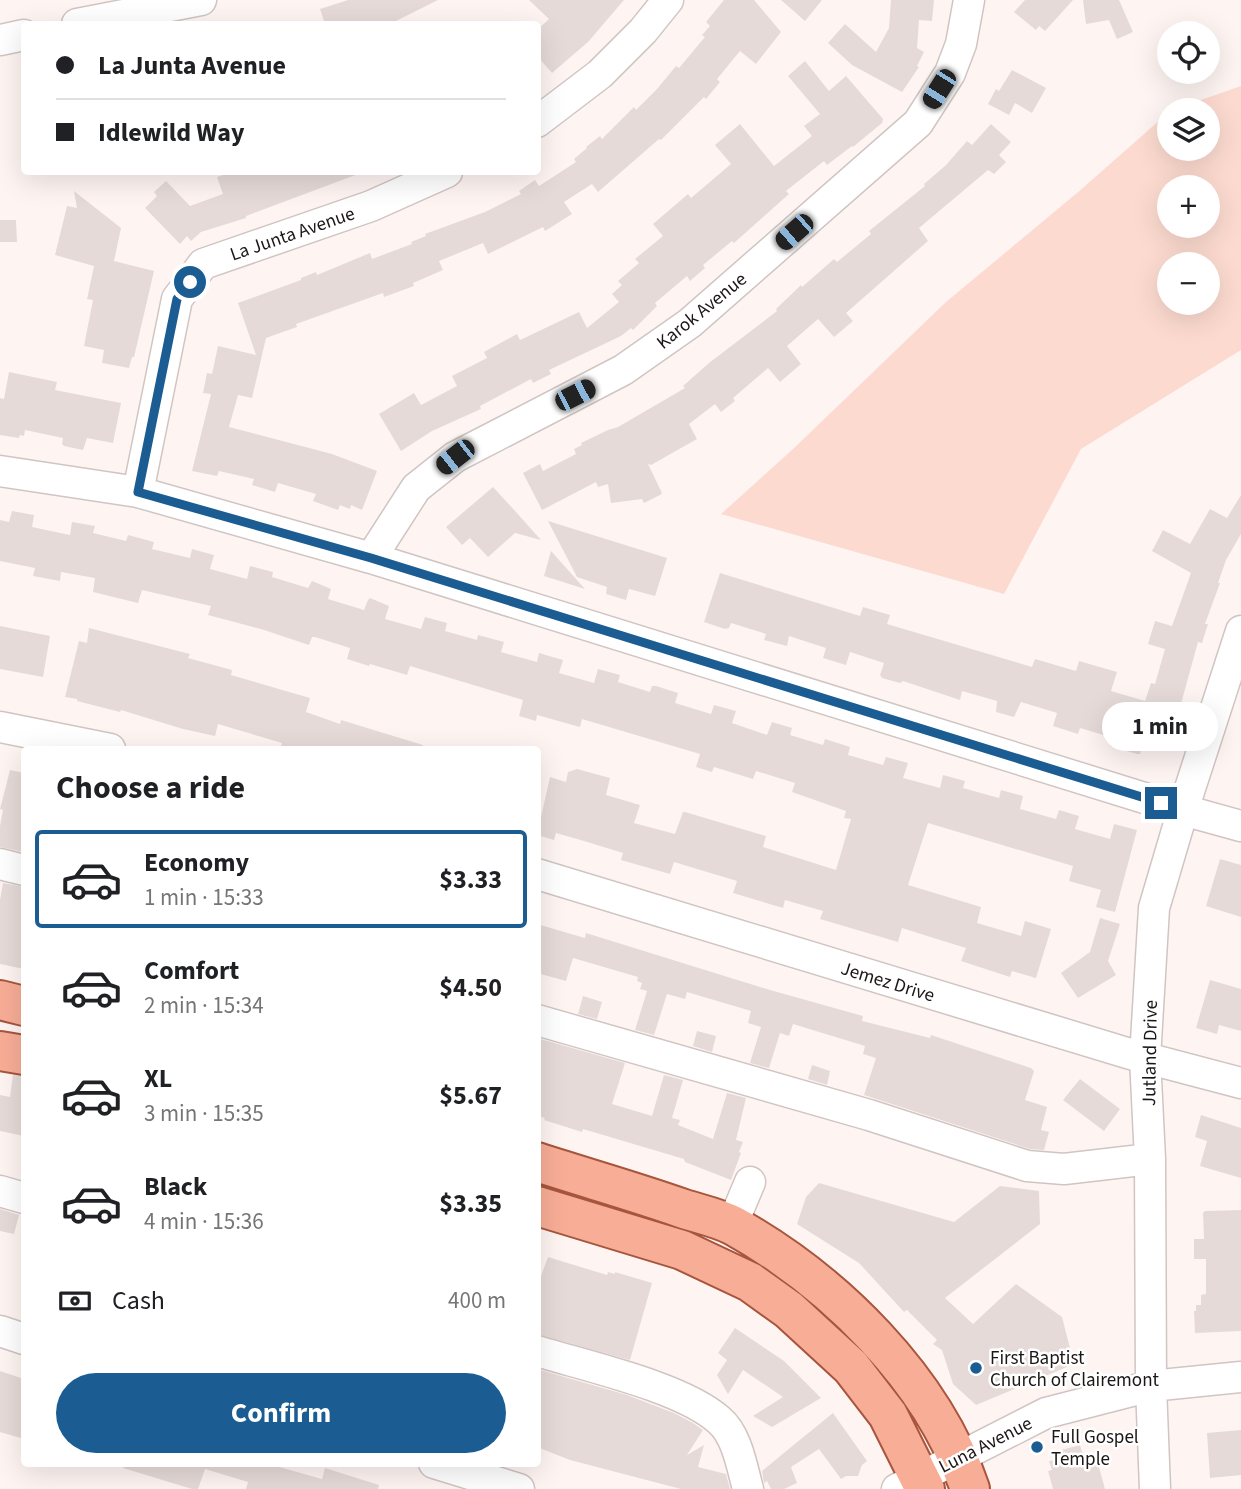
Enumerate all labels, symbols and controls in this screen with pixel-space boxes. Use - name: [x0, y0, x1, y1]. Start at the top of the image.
- map controls: [1157, 21, 1220, 315]
- button: locate: [1157, 21, 1220, 84]
- text: La Junta Avenue: [98, 47, 286, 84]
- car: [919, 66, 960, 112]
- button: layers: [1157, 98, 1220, 161]
- text: Idlewild Way: [98, 114, 244, 151]
- button: +: [1157, 175, 1220, 238]
- street label: La Junta Avenue: [226, 200, 359, 268]
- car: [772, 210, 817, 254]
- button: −: [1157, 252, 1220, 315]
- route start: [174, 266, 206, 298]
- street label: Karok Avenue: [651, 266, 753, 356]
- car: [552, 376, 599, 414]
- car: [432, 436, 479, 478]
- callout: 1 min: [1103, 702, 1219, 750]
- text: 1 min: [1132, 710, 1188, 743]
- text: Choose a ride: [56, 765, 245, 811]
- route end: [1145, 787, 1177, 819]
- text: Economy: [144, 844, 249, 881]
- icon: car: [60, 848, 123, 911]
- text: $3.33: [439, 861, 502, 898]
- text: 1 min · 15:33: [144, 881, 264, 914]
- text: Comfort: [144, 952, 239, 989]
- street label: Jemez Drive: [837, 955, 938, 1009]
- icon: car: [60, 956, 123, 1019]
- text: $4.50: [439, 969, 502, 1006]
- text: 2 min · 15:34: [144, 989, 264, 1022]
- street label: Jutland Drive: [1136, 1000, 1165, 1106]
- text: XL: [144, 1060, 172, 1097]
- icon: car: [60, 1064, 123, 1127]
- text: $5.67: [439, 1077, 502, 1114]
- text: 3 min · 15:35: [144, 1097, 264, 1130]
- text: Black: [144, 1168, 207, 1205]
- icon: car: [60, 1172, 123, 1235]
- text: $3.35: [439, 1185, 502, 1222]
- text: 4 min · 15:36: [144, 1205, 264, 1238]
- icon: cash: [56, 1282, 94, 1320]
- text: Cash: [112, 1282, 165, 1319]
- text: 400 m: [448, 1284, 506, 1317]
- place label: First Baptist Church of Clairemont: [990, 1345, 1160, 1394]
- marker: First Baptist Church of Clairemont: [968, 1360, 984, 1376]
- button: Confirm: [56, 1373, 506, 1453]
- street label: Luna Avenue: [934, 1410, 1037, 1480]
- place label: Full Gospel Temple: [1051, 1424, 1139, 1473]
- marker: Full Gospel Temple: [1029, 1439, 1045, 1455]

